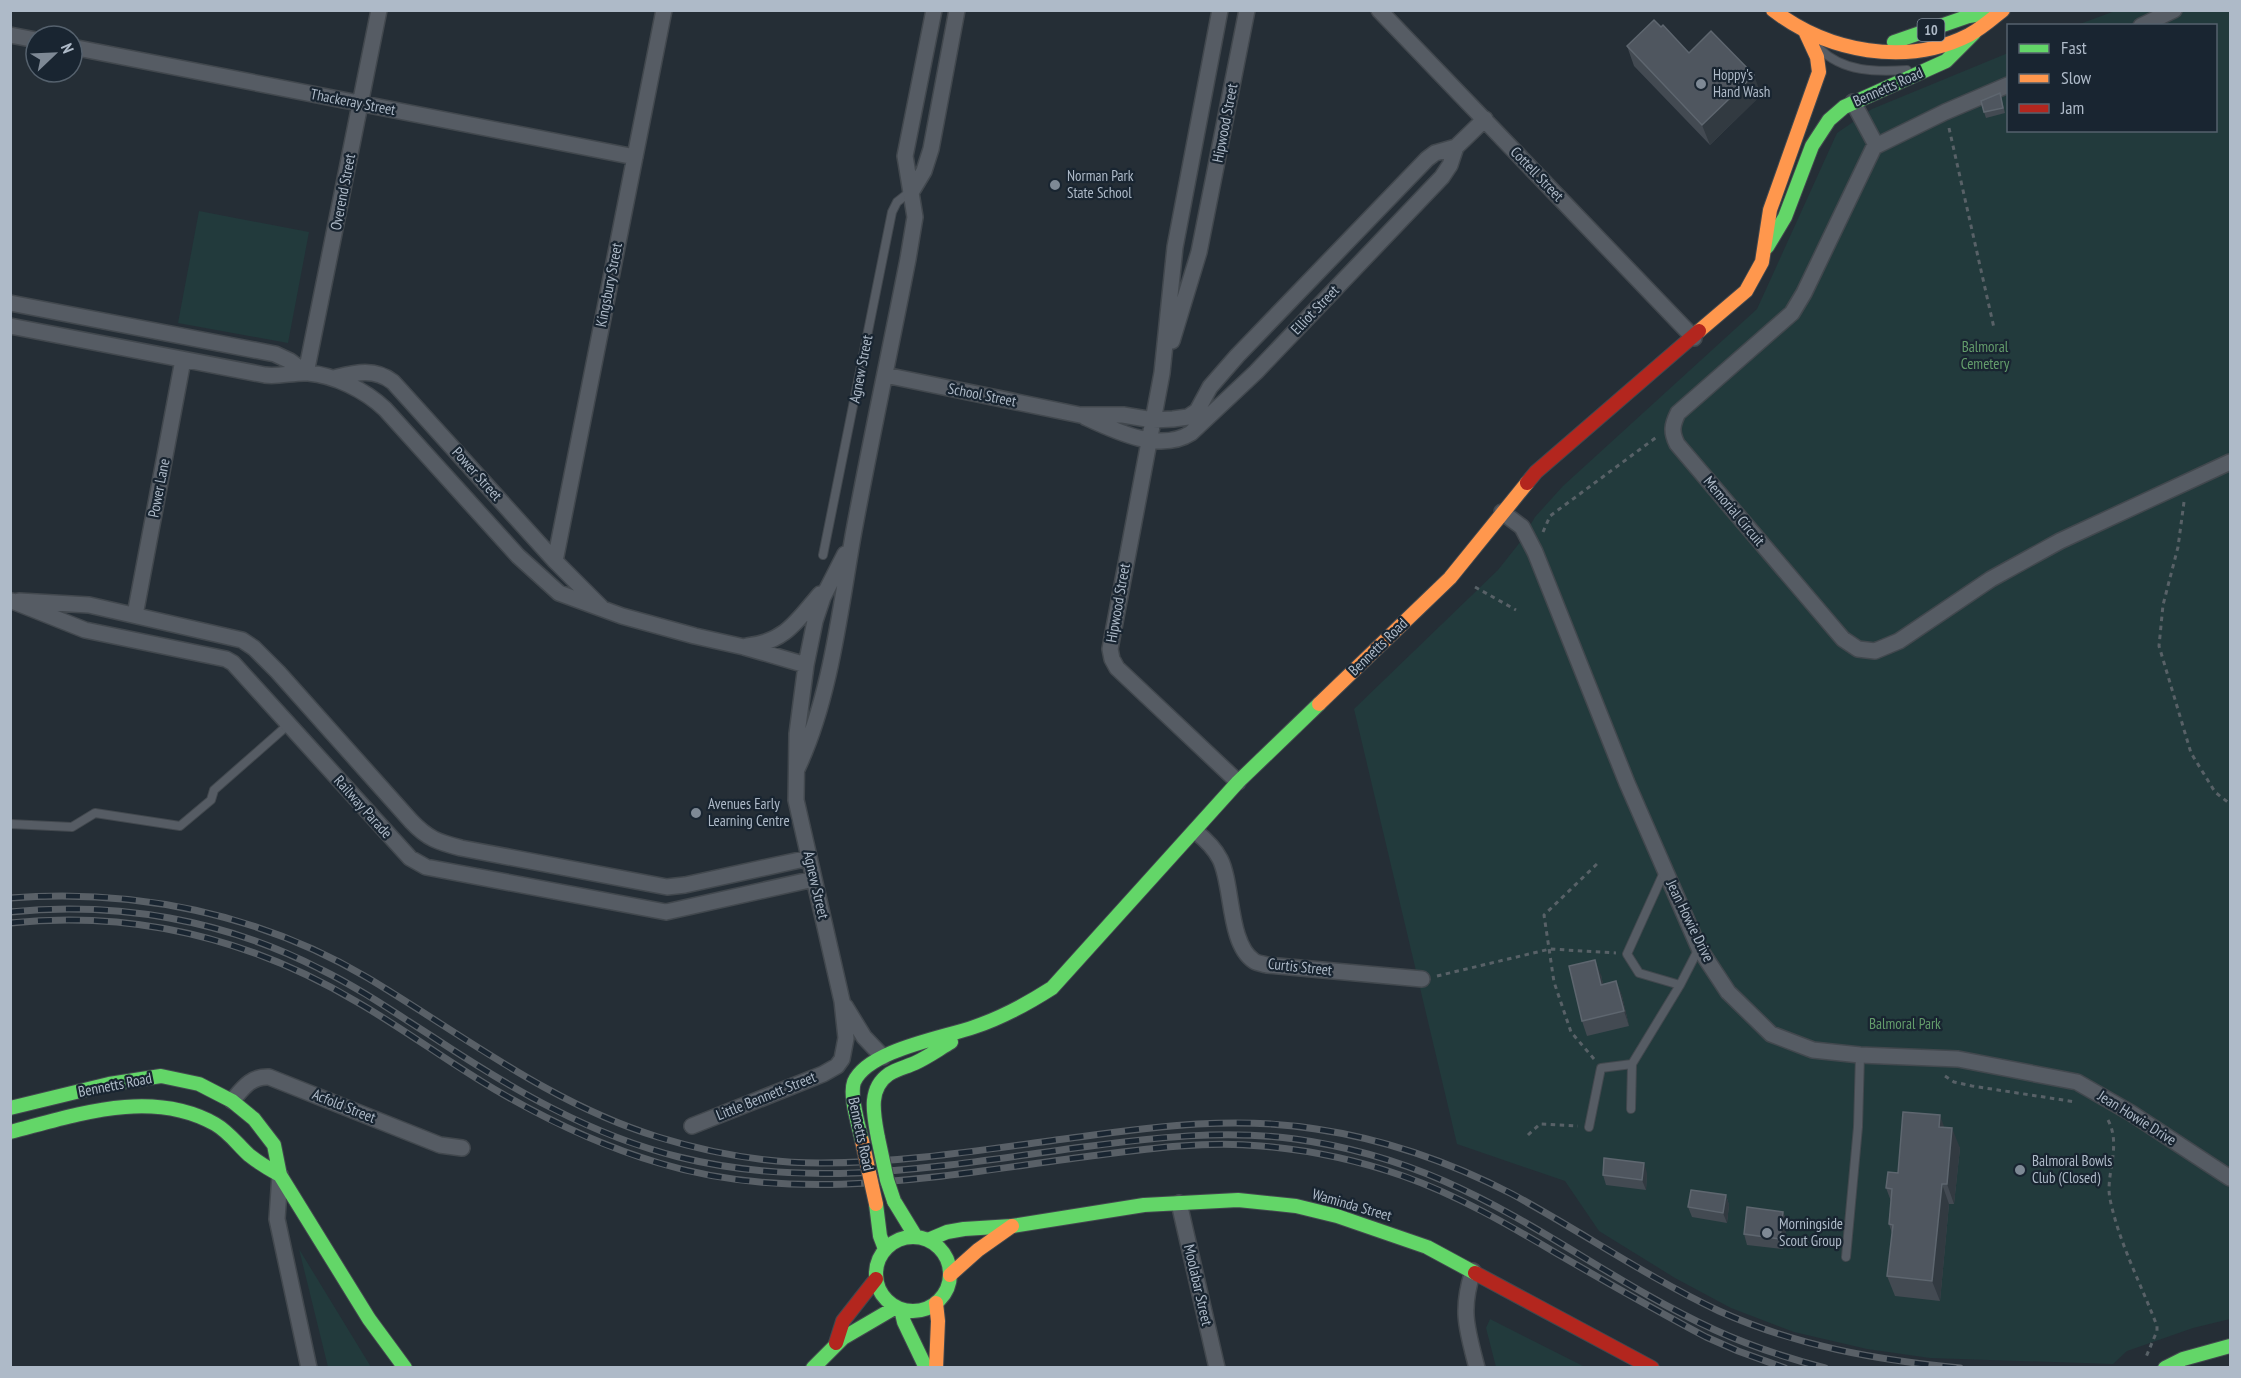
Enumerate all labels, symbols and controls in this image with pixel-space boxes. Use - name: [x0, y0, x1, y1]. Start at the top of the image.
- road number: 10: [1918, 19, 1944, 41]
- north arrow: [24, 24, 84, 84]
- legend: [2007, 24, 2217, 132]
- text: Fast: [2061, 36, 2087, 59]
- text: N: [57, 40, 79, 56]
- street label: Bennetts Road: [1850, 63, 1926, 110]
- place label: Hoppy's Hand Wash: [1713, 65, 1770, 101]
- text: Slow: [2061, 66, 2092, 89]
- marker: Hoppy's Hand Wash: [1694, 77, 1708, 91]
- street label: Hipwood Street: [1208, 82, 1241, 164]
- street label: Thackeray Street: [309, 84, 397, 119]
- text: Jam: [2060, 96, 2084, 119]
- street label: Cottell Street: [1507, 142, 1568, 205]
- street label: Overend Street: [326, 152, 359, 232]
- place label: Norman Park State School: [1067, 166, 1134, 202]
- marker: Norman Park State School: [1048, 178, 1062, 192]
- street label: Kingsbury Street: [591, 241, 626, 329]
- street label: Elliot Street: [1286, 281, 1343, 338]
- street label: Agnew Street: [845, 333, 876, 405]
- park label: Balmoral Cemetery: [1961, 337, 2010, 373]
- street label: School Street: [946, 379, 1018, 410]
- street label: Power Street: [448, 443, 506, 505]
- street label: Power Lane: [143, 457, 174, 519]
- street label: Memorial Circuit: [1700, 472, 1769, 550]
- street label: Hipwood Street: [1101, 562, 1134, 644]
- street label: Bennetts Road: [1344, 614, 1411, 679]
- street label: Railway Parade: [330, 771, 397, 842]
- place label: Avenues Early Learning Centre: [708, 794, 790, 830]
- marker: Avenues Early Learning Centre: [689, 806, 703, 820]
- street label: Agnew Street: [799, 849, 833, 921]
- street label: Jean Howie Drive: [1662, 876, 1718, 965]
- street label: Curtis Street: [1267, 954, 1333, 979]
- park label: Balmoral Park: [1869, 1014, 1941, 1033]
- street label: Little Bennett Street: [713, 1067, 818, 1124]
- street label: Bennetts Road: [76, 1068, 153, 1101]
- street label: Acfold Street: [310, 1084, 379, 1127]
- street label: Jean Howie Drive: [2094, 1085, 2180, 1149]
- street label: Bennetts Road: [844, 1095, 879, 1172]
- place label: Balmoral Bowls Club (Closed): [2032, 1151, 2112, 1187]
- marker: Balmoral Bowls Club (Closed): [2013, 1163, 2027, 1177]
- street label: Waminda Street: [1310, 1184, 1394, 1225]
- place label: Morningside Scout Group: [1779, 1214, 1843, 1250]
- marker: Morningside Scout Group: [1760, 1226, 1774, 1240]
- street label: Moolabar Street: [1180, 1242, 1217, 1327]

